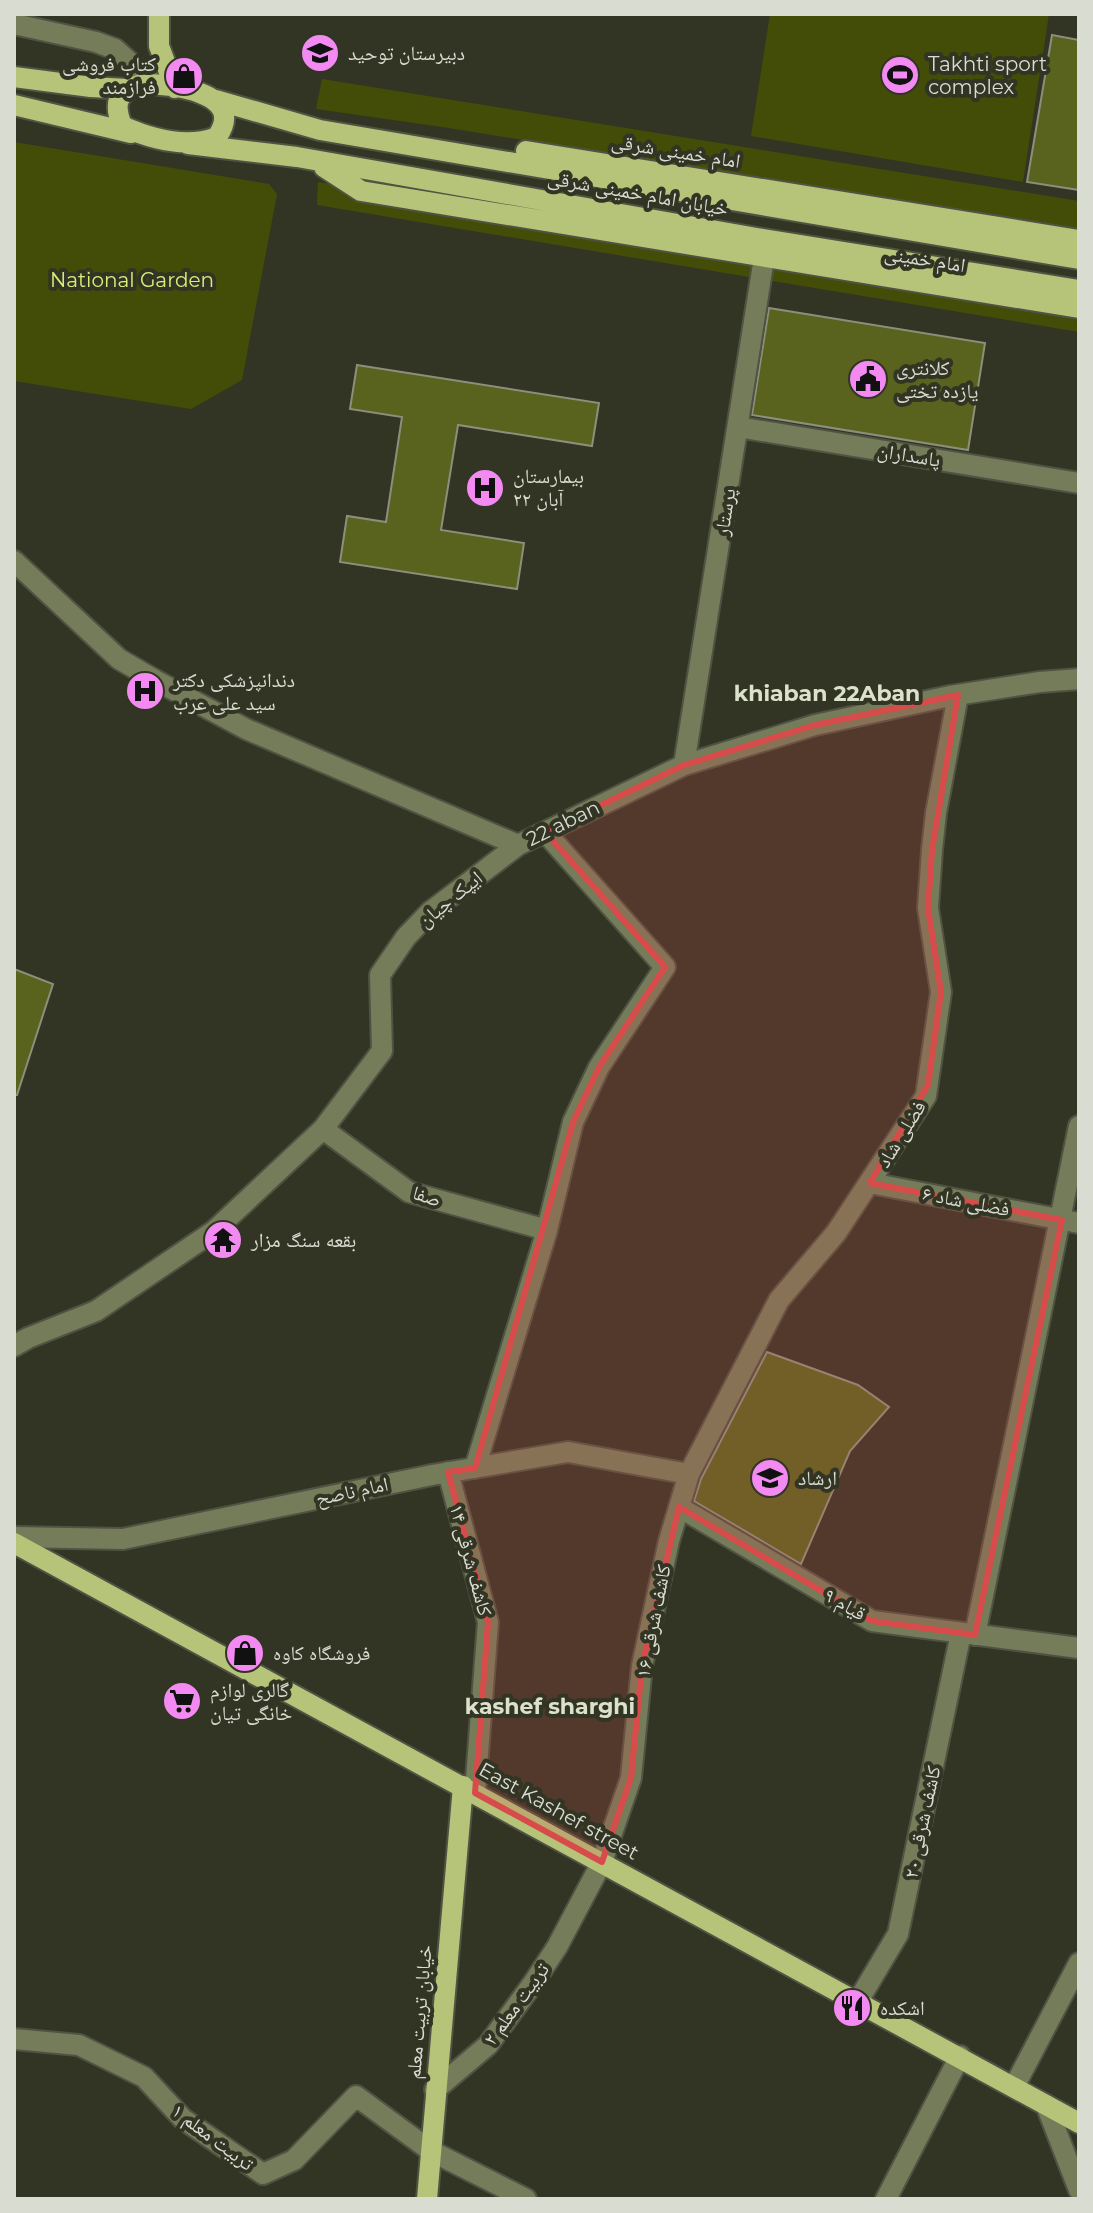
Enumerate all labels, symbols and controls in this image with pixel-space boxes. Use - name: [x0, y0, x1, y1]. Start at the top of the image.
- school or university icon: دبیرستان توحید: [299, 32, 341, 74]
- place label: دبیرستان توحید: [348, 41, 465, 65]
- place label: کتاب فروشی فرازمند: [62, 52, 156, 99]
- place label: Takhti sport complex: [928, 52, 1047, 99]
- sports icon: Takhti sport complex: [879, 54, 921, 96]
- shop icon: کتاب فروشی فرازمند: [163, 55, 205, 97]
- street label: امام خمینی شرقی: [609, 129, 742, 175]
- street label: خیابان امام خمینی شرقی: [546, 165, 730, 223]
- street label: امام خمینی: [882, 241, 967, 279]
- park label: National Garden: [50, 268, 214, 292]
- place label: کلانتری یازده تختی: [896, 356, 978, 403]
- public building icon: کلانتری یازده تختی: [847, 358, 889, 400]
- street label: پاسداران: [876, 438, 942, 472]
- place label: بیمارستان ۲۲ آبان: [513, 464, 584, 511]
- hospital icon: بیمارستان ۲۲ آبان: [464, 467, 506, 509]
- street label: پرستار: [709, 486, 741, 539]
- place label: دندانپزشکی دکتر سید علی عرب: [172, 668, 295, 715]
- hospital icon: دندانپزشکی دکتر سید علی عرب: [124, 670, 166, 712]
- district label: khiaban 22Aban: [734, 680, 920, 707]
- street label: 22 aban: [522, 795, 604, 851]
- street label: ایپک چیان: [413, 866, 487, 932]
- street label: فضلی شاد: [871, 1096, 931, 1172]
- street label: صفا: [410, 1180, 444, 1212]
- street label: فضلی شاد ۶: [920, 1181, 1012, 1221]
- temple icon: بقعه سنگ مزار: [202, 1219, 244, 1261]
- place label: بقعه سنگ مزار: [250, 1228, 356, 1252]
- school or university icon: ارشاد: [749, 1457, 791, 1499]
- place label: ارشاد: [798, 1466, 837, 1490]
- street label: امام ناصح: [314, 1472, 391, 1512]
- street label: کاشف شرقی ۱۴: [445, 1501, 497, 1619]
- street label: کاشف شرقی ۱۶: [630, 1562, 676, 1680]
- street label: قیام ۹: [819, 1582, 870, 1627]
- shop icon: فروشگاه کاوه: [224, 1632, 266, 1674]
- place label: فروشگاه کاوه: [273, 1641, 371, 1665]
- place label: گالری لوازم خانگی تیان: [210, 1678, 293, 1725]
- supermarket icon: گالری لوازم خانگی تیان: [161, 1680, 203, 1722]
- district label: kashef sharghi: [465, 1693, 635, 1720]
- street label: East Kashef street: [475, 1757, 643, 1865]
- street label: کاشف شرقی ۲۰: [898, 1763, 946, 1881]
- street label: خیابان تربیت معلم: [401, 1944, 439, 2080]
- street label: تربیت معلم ۲: [478, 1958, 556, 2051]
- restaurant icon: اشکده: [831, 1987, 873, 2029]
- place label: اشکده: [880, 1996, 925, 2020]
- street label: تربیت معلم ۱: [166, 2098, 259, 2177]

